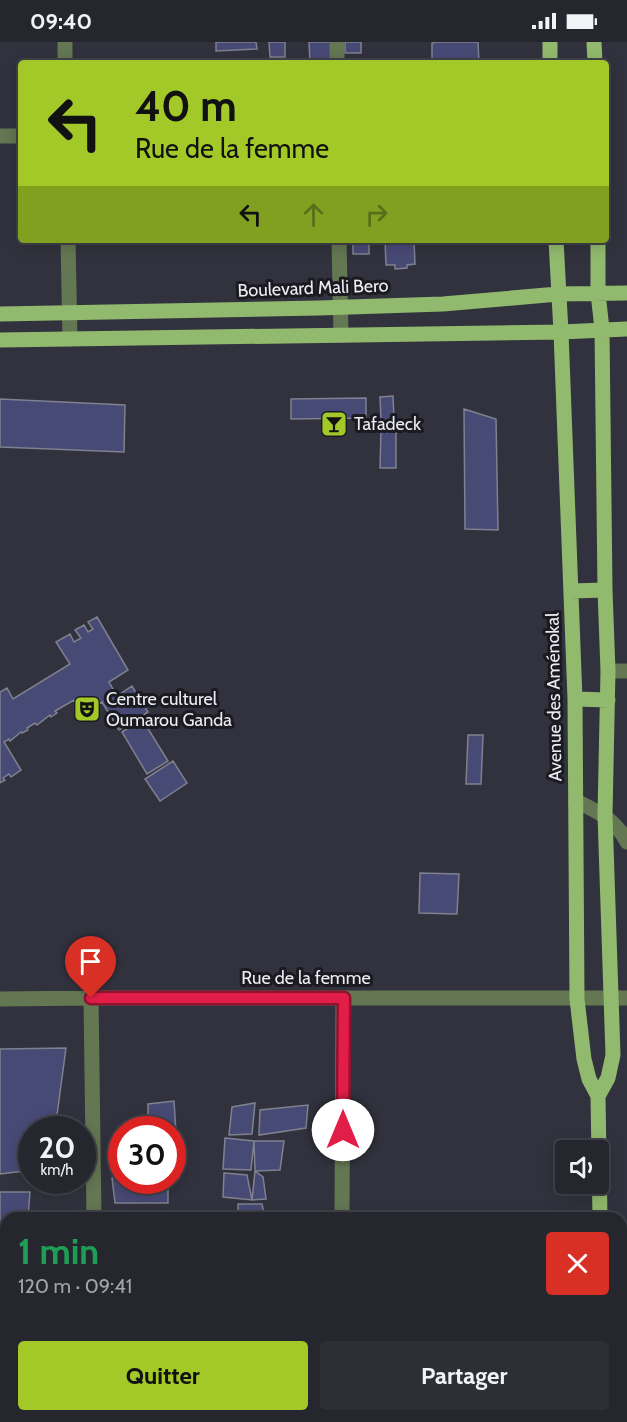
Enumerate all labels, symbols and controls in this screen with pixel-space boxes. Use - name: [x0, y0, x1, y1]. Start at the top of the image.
- text: 09:40: [30, 8, 92, 35]
- text: 40 m: [135, 80, 237, 132]
- icon: left: [36, 84, 114, 162]
- text: Rue de la femme: [135, 132, 329, 165]
- icon: left: [234, 198, 267, 231]
- icon: ahead: [297, 198, 330, 231]
- icon: right: [360, 198, 393, 231]
- street label: Boulevard Mali Bero: [237, 274, 389, 302]
- bar icon: Tafadeck: [319, 409, 349, 439]
- place label: Tafadeck: [354, 413, 422, 435]
- street label: Avenue des Aménokal: [542, 612, 566, 782]
- place label: Centre culturel Oumarou Ganda: [106, 688, 232, 731]
- theatre icon: Centre culturel Oumarou Ganda: [72, 694, 102, 724]
- pin: [65, 936, 116, 998]
- icon: arrive: [74, 945, 107, 978]
- street label: Rue de la femme: [241, 967, 371, 989]
- position arrow: [311, 1098, 375, 1162]
- speed limit sign: 30: [108, 1116, 186, 1194]
- text: 20: [38, 1129, 76, 1166]
- map controls: [555, 1140, 609, 1194]
- button: sound: [555, 1140, 609, 1194]
- text: km/h: [41, 1161, 73, 1179]
- text: 1 min: [18, 1229, 99, 1273]
- button: close: [546, 1232, 609, 1295]
- text: 120 m · 09:41: [18, 1274, 132, 1298]
- button: Quitter: [18, 1341, 308, 1410]
- button: Partager: [320, 1341, 609, 1410]

